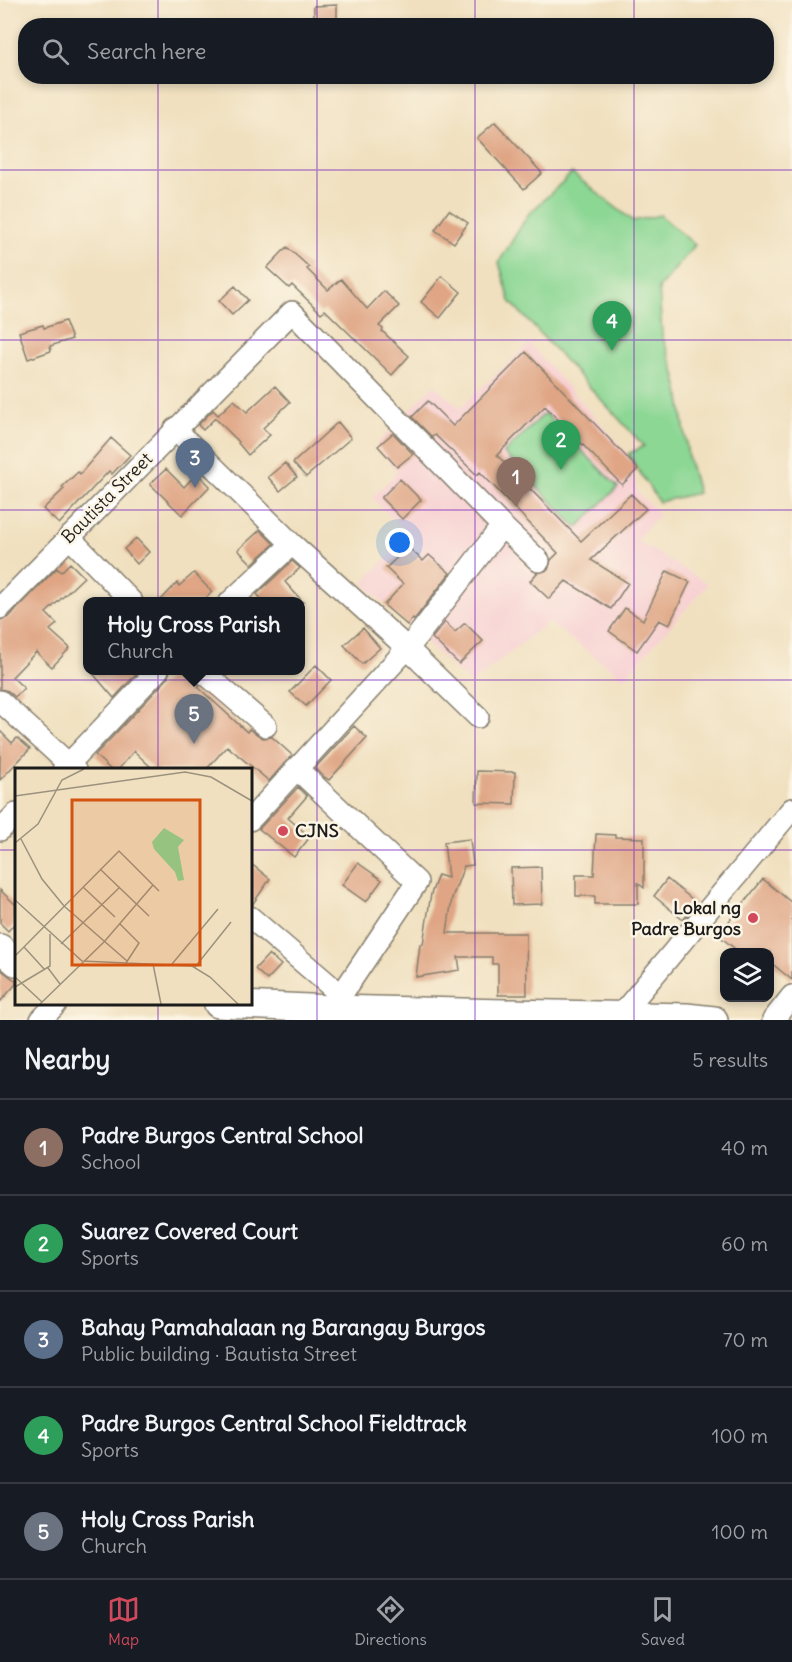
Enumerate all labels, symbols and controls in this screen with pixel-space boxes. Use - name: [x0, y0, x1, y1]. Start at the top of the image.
- search box: [18, 18, 774, 84]
- icon: search: [39, 35, 72, 68]
- text: Search here: [87, 37, 206, 65]
- pin: 4: [592, 302, 632, 351]
- pin: 2: [542, 420, 580, 470]
- pin: 3: [176, 438, 214, 488]
- street label: Bautista Street: [56, 447, 157, 548]
- pin: 1: [496, 458, 536, 507]
- your location: [385, 528, 414, 557]
- popup: [83, 597, 305, 675]
- text: Holy Cross Parish: [107, 610, 281, 638]
- text: Church: [107, 638, 173, 663]
- pin: 5: [174, 694, 214, 744]
- inset map: [15, 768, 252, 1005]
- place label: CJNS: [295, 819, 339, 842]
- marker: CJNS: [276, 824, 290, 838]
- place label: Lokal ng Padre Burgos: [631, 896, 741, 940]
- marker: Lokal ng Padre Burgos: [746, 911, 760, 925]
- map controls: [720, 948, 774, 1002]
- button: layers: [720, 948, 774, 1002]
- text: Nearby: [24, 1043, 110, 1076]
- text: 5 results: [692, 1047, 768, 1072]
- text: Padre Burgos Central School: [81, 1121, 363, 1149]
- text: 1: [40, 1135, 47, 1160]
- text: 40 m: [721, 1135, 768, 1160]
- text: School: [81, 1149, 141, 1174]
- text: Suarez Covered Court: [81, 1217, 298, 1245]
- text: 2: [38, 1231, 49, 1256]
- text: 60 m: [721, 1231, 768, 1256]
- text: Sports: [81, 1245, 139, 1270]
- text: Bahay Pamahalaan ng Barangay Burgos: [81, 1313, 486, 1341]
- text: 3: [38, 1327, 49, 1352]
- text: 70 m: [723, 1327, 768, 1352]
- text: Public building · Bautista Street: [81, 1341, 357, 1366]
- text: Padre Burgos Central School Fieldtrack: [81, 1409, 467, 1437]
- text: 4: [38, 1423, 49, 1448]
- text: 100 m: [711, 1423, 768, 1448]
- text: Sports: [81, 1437, 139, 1462]
- text: Holy Cross Parish: [81, 1505, 254, 1533]
- text: 5: [38, 1519, 49, 1544]
- text: 100 m: [711, 1519, 768, 1544]
- text: Church: [81, 1533, 147, 1558]
- tab: Map: [107, 1593, 140, 1649]
- tab: Directions: [354, 1593, 427, 1649]
- tab: Saved: [641, 1593, 685, 1649]

